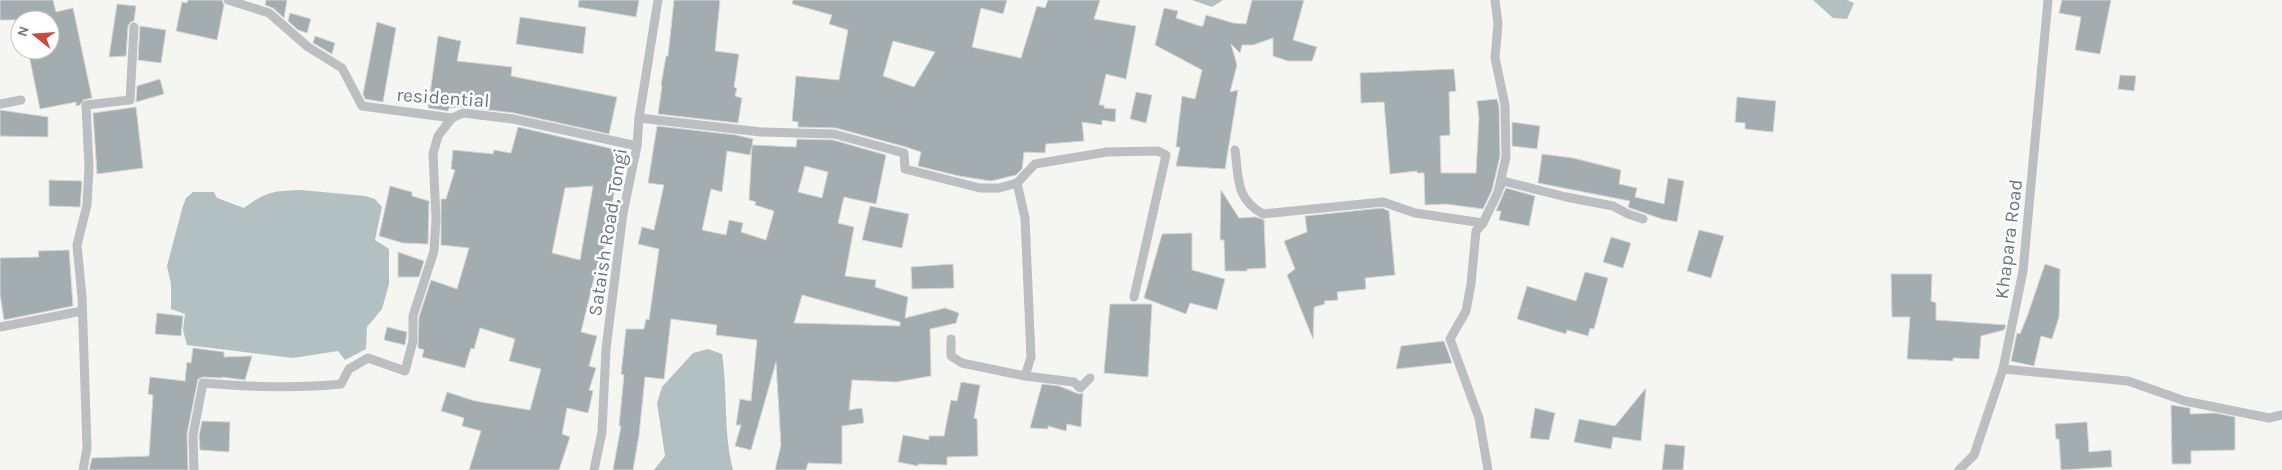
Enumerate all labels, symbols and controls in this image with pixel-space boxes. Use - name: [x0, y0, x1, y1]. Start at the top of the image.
- north arrow: [10, 10, 60, 60]
- text: N: [13, 24, 33, 39]
- street label: residential: [396, 84, 490, 112]
- street label: Sataish Road, Tongi: [584, 147, 632, 318]
- street label: Khapara Road: [1991, 178, 2027, 300]

